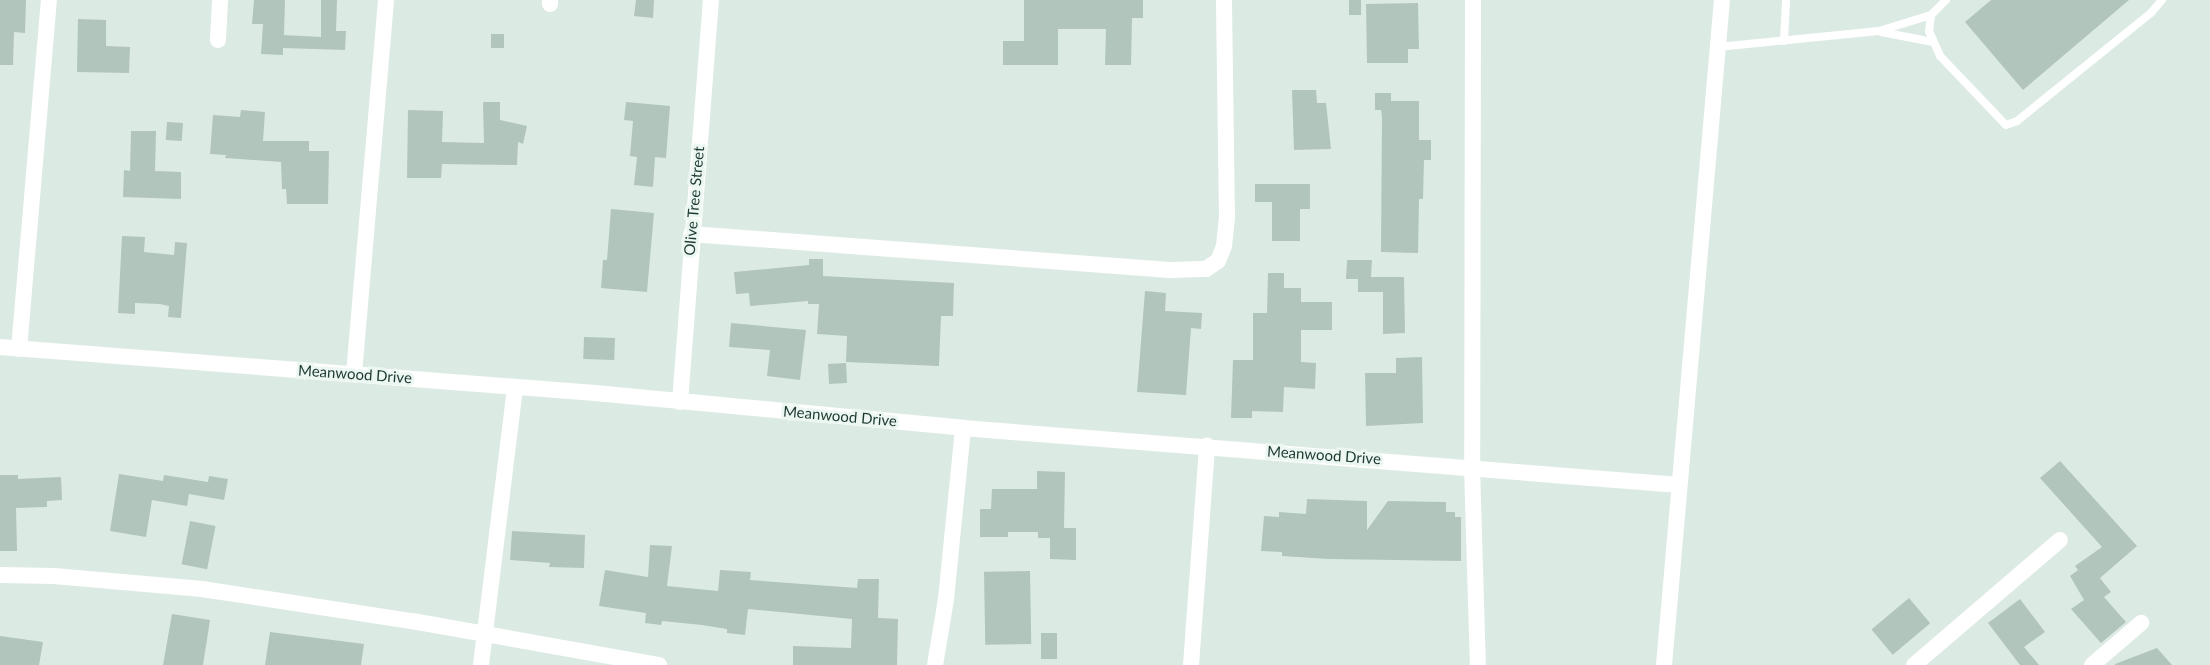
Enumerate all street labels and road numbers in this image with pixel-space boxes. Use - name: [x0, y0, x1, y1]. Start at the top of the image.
- street label: Olive Tree Street: [680, 146, 708, 256]
- street label: Meanwood Drive: [297, 361, 413, 387]
- street label: Meanwood Drive: [782, 402, 898, 430]
- street label: Meanwood Drive: [1266, 442, 1382, 468]

